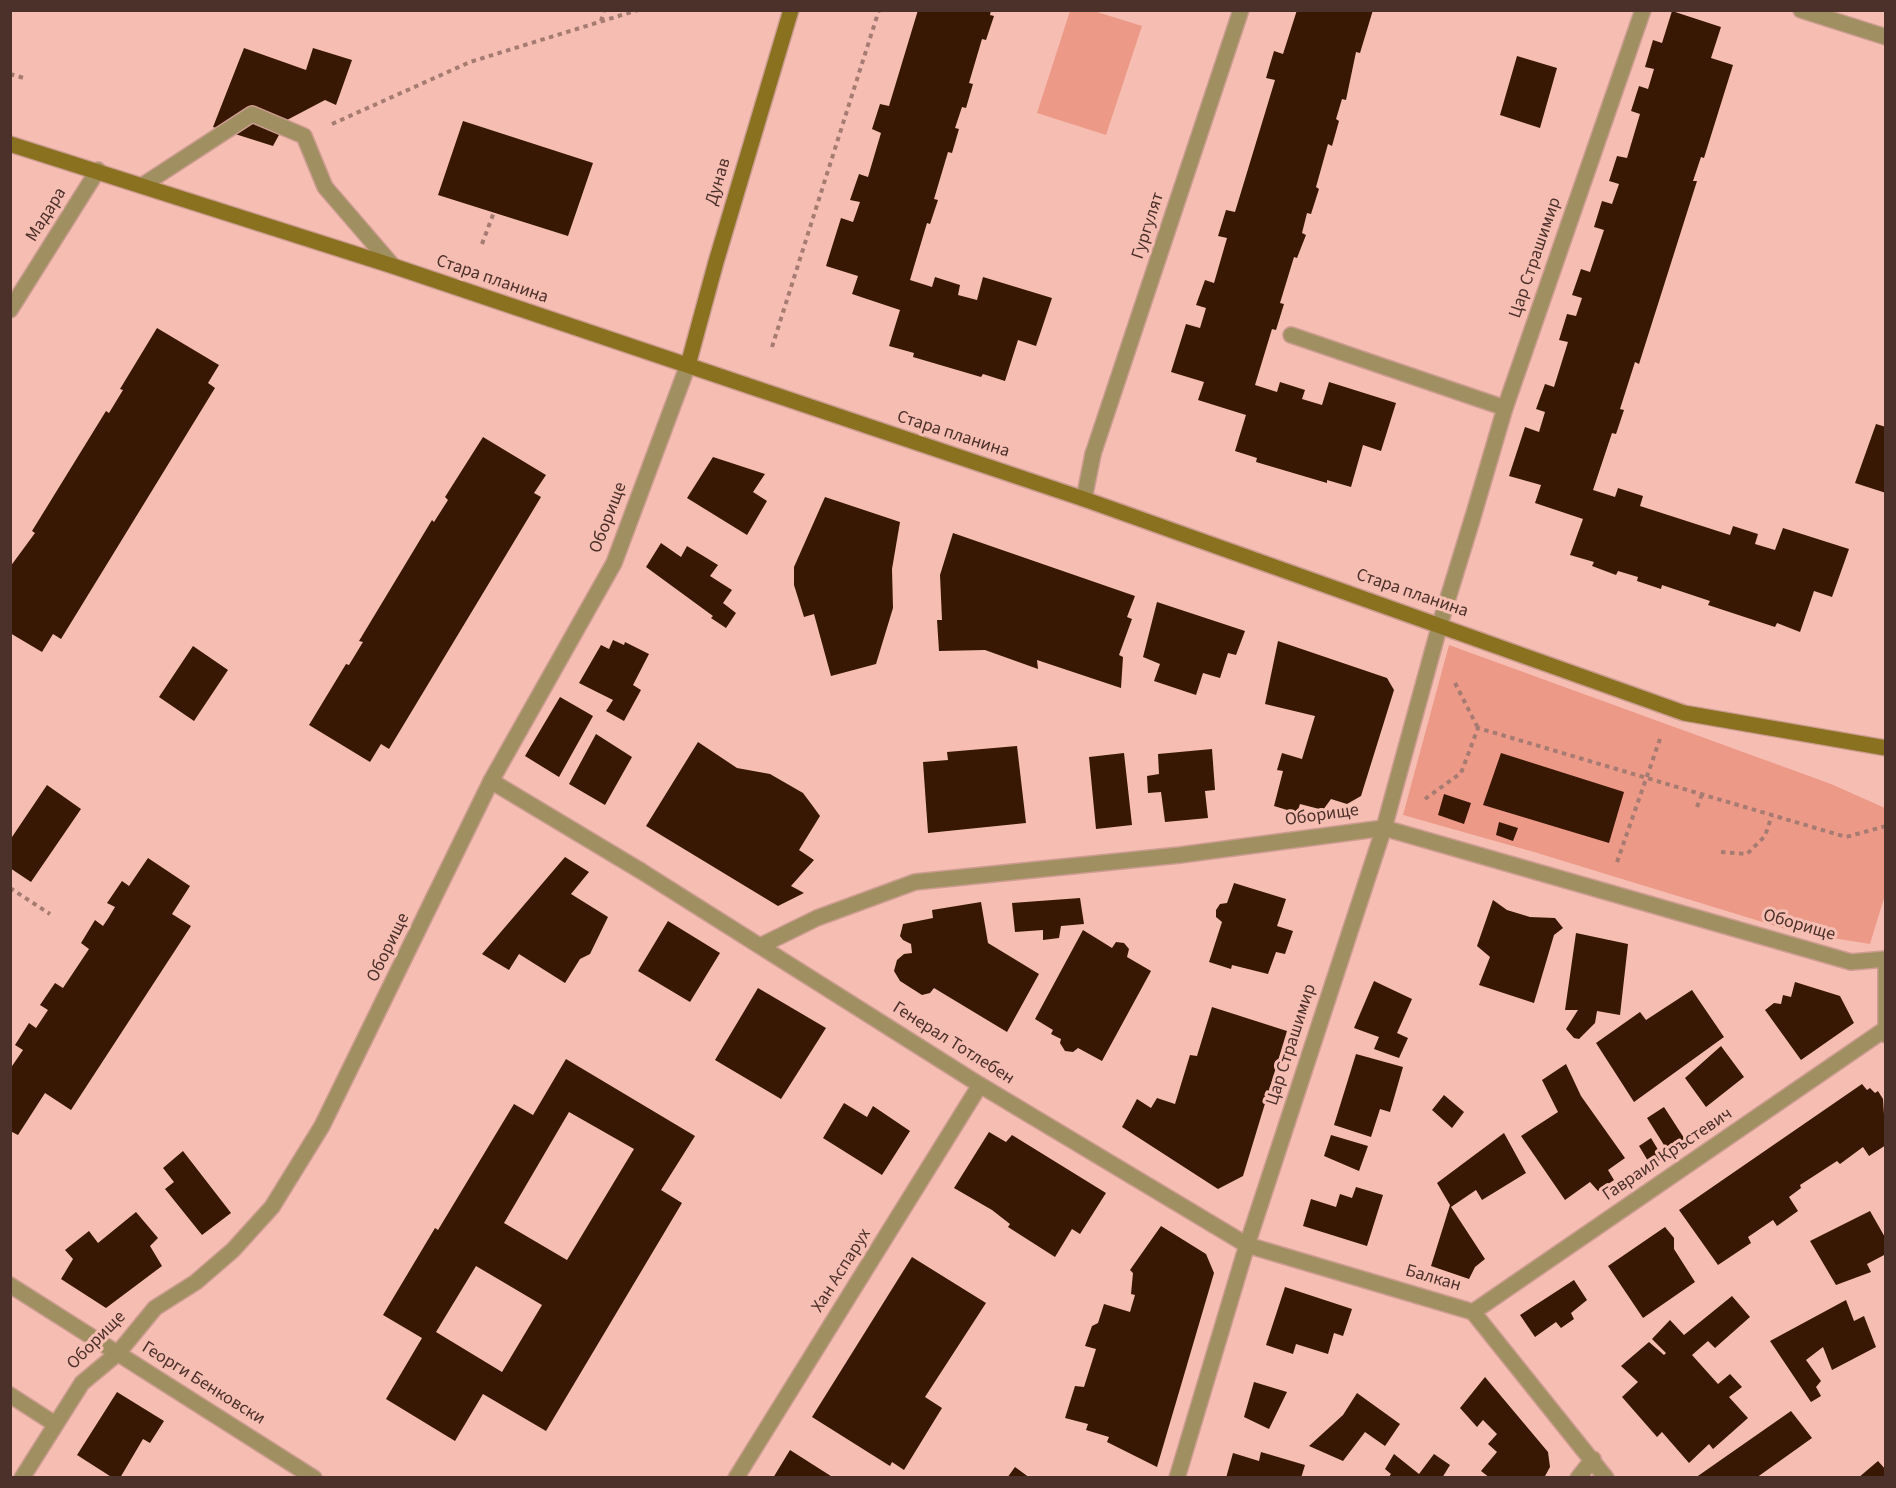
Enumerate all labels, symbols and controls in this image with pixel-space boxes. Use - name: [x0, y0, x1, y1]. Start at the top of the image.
- street label: Дунав: [702, 156, 736, 208]
- street label: Мадара: [22, 184, 72, 246]
- street label: Гургулят: [1128, 190, 1170, 262]
- street label: Цар Страшимир: [1505, 195, 1567, 321]
- street label: Стара планина: [433, 251, 551, 309]
- street label: Стара планина: [894, 407, 1012, 463]
- street label: Оборище: [586, 479, 632, 557]
- street label: Стара планина: [1353, 565, 1471, 623]
- street label: Оборище: [1284, 800, 1360, 832]
- street label: Оборище: [1760, 905, 1838, 947]
- street label: Оборище: [363, 910, 415, 986]
- street label: Цар Страшимир: [1262, 982, 1322, 1108]
- street label: Генерал Тотлебен: [888, 998, 1018, 1090]
- street label: Гавраил Кръстевич: [1599, 1104, 1737, 1206]
- street label: Хан Аспарух: [808, 1225, 876, 1317]
- street label: Балкан: [1403, 1261, 1463, 1297]
- street label: Оборище: [63, 1307, 131, 1375]
- street label: Георги Бенковски: [137, 1337, 269, 1431]

